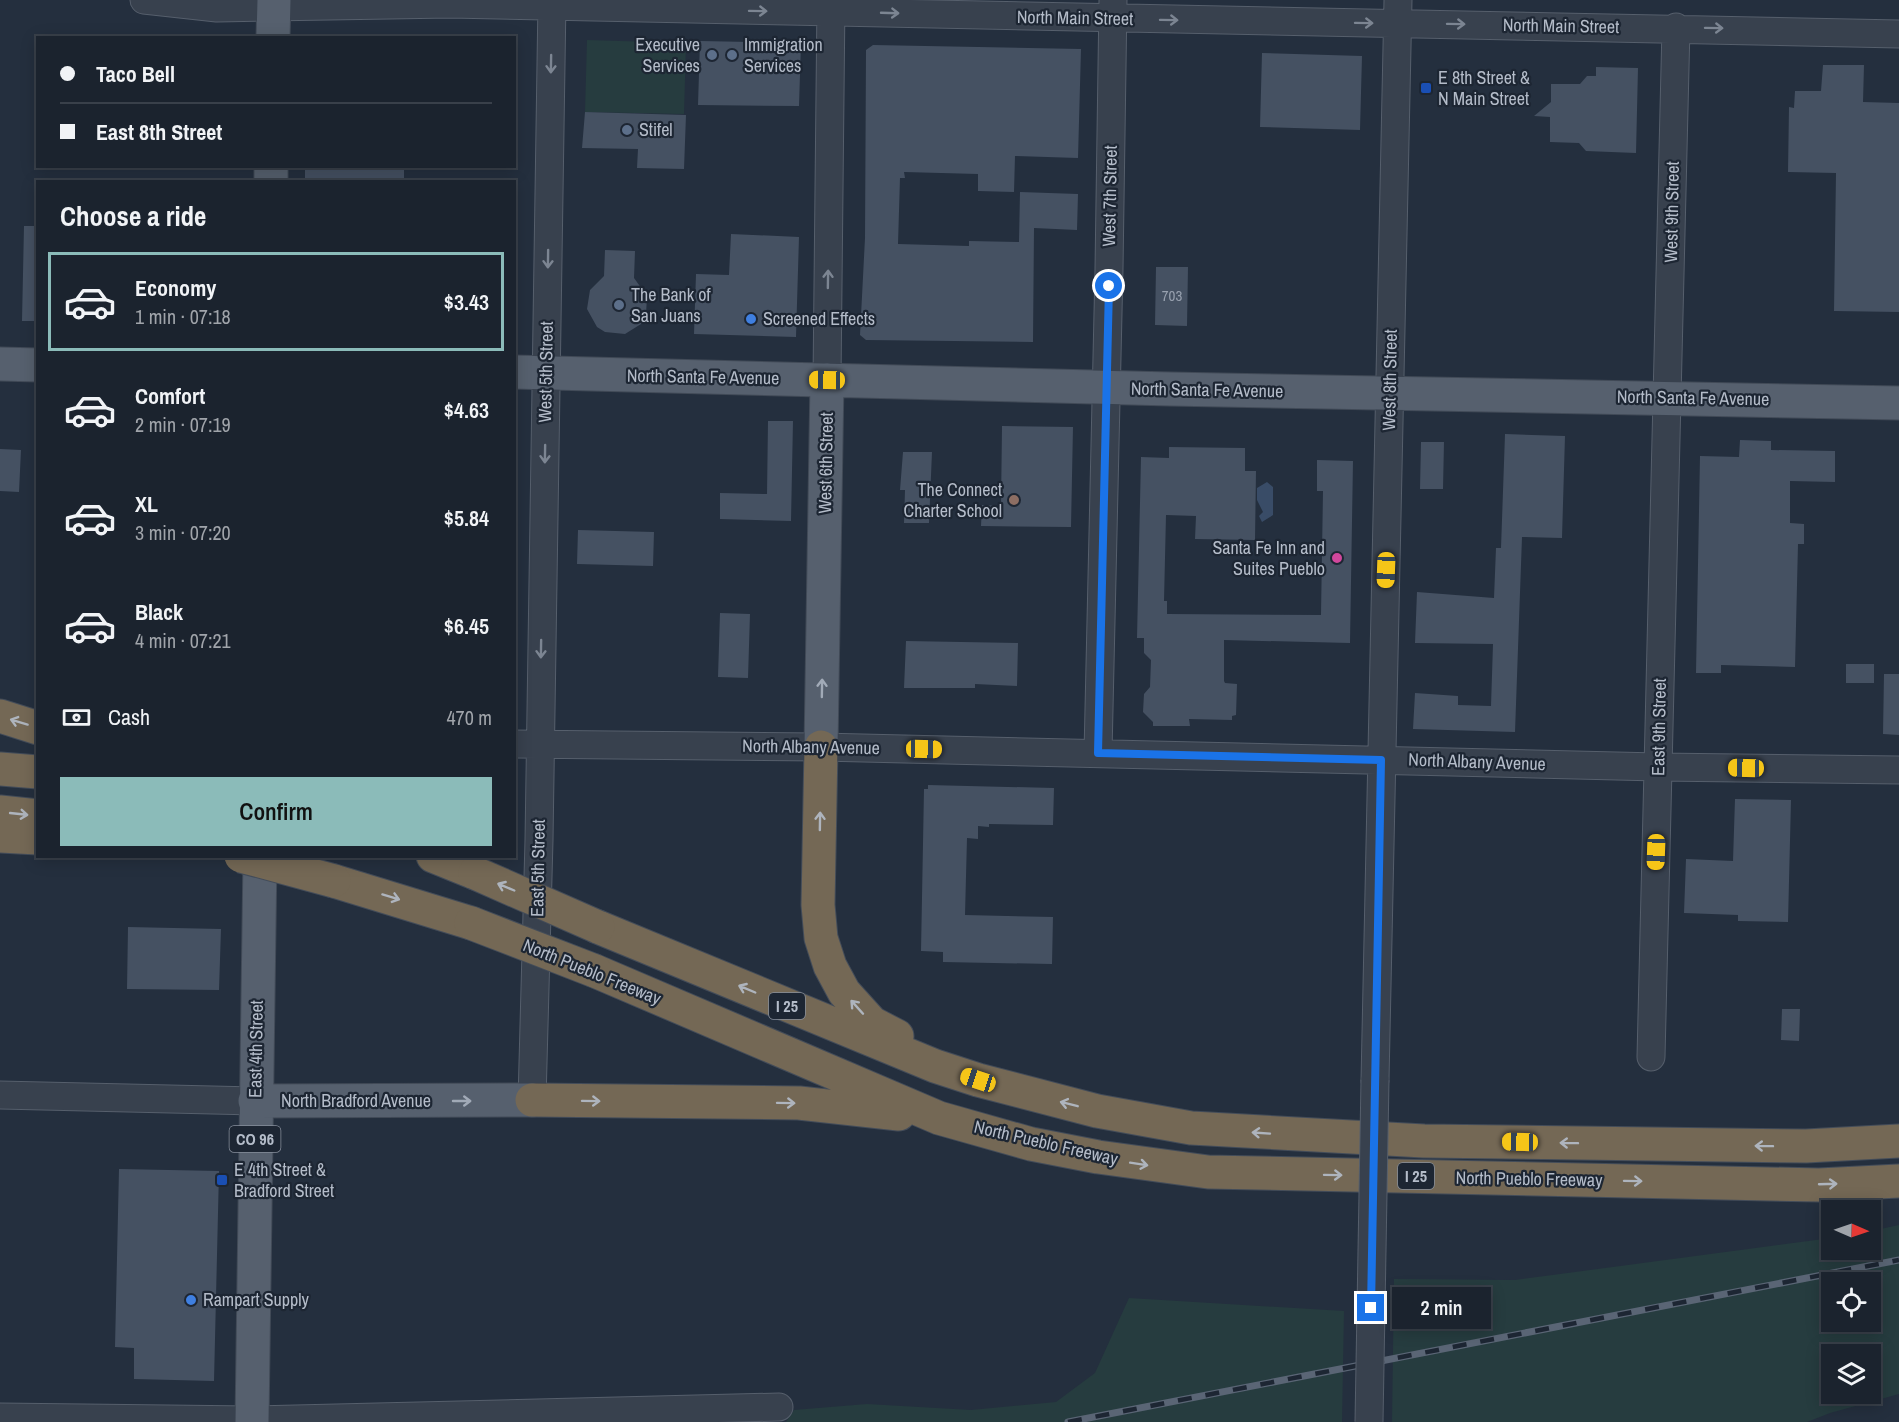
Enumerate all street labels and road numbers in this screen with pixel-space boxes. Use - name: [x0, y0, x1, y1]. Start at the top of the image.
- street label: North Main Street: [1017, 4, 1133, 31]
- street label: North Main Street: [1503, 12, 1619, 39]
- street label: West 7th Street: [1096, 145, 1123, 247]
- street label: West 9th Street: [1658, 161, 1685, 263]
- street label: West 5th Street: [532, 321, 559, 423]
- street label: West 8th Street: [1376, 329, 1403, 431]
- street label: North Santa Fe Avenue: [627, 363, 779, 390]
- street label: North Santa Fe Avenue: [1131, 376, 1283, 403]
- street label: North Santa Fe Avenue: [1617, 384, 1769, 411]
- street label: West 6th Street: [812, 412, 839, 514]
- street label: East 9th Street: [1645, 678, 1672, 776]
- street label: North Albany Avenue: [742, 733, 880, 760]
- street label: North Albany Avenue: [1408, 747, 1546, 776]
- street label: East 5th Street: [524, 819, 551, 917]
- street label: North Pueblo Freeway: [519, 932, 666, 1011]
- road number: I 25: [769, 993, 805, 1019]
- street label: East 4th Street: [242, 1000, 269, 1098]
- street label: North Bradford Avenue: [281, 1088, 431, 1113]
- street label: North Pueblo Freeway: [972, 1114, 1121, 1171]
- road number: CO 96: [230, 1126, 280, 1152]
- road number: I 25: [1398, 1163, 1434, 1189]
- street label: North Pueblo Freeway: [1455, 1165, 1603, 1192]

